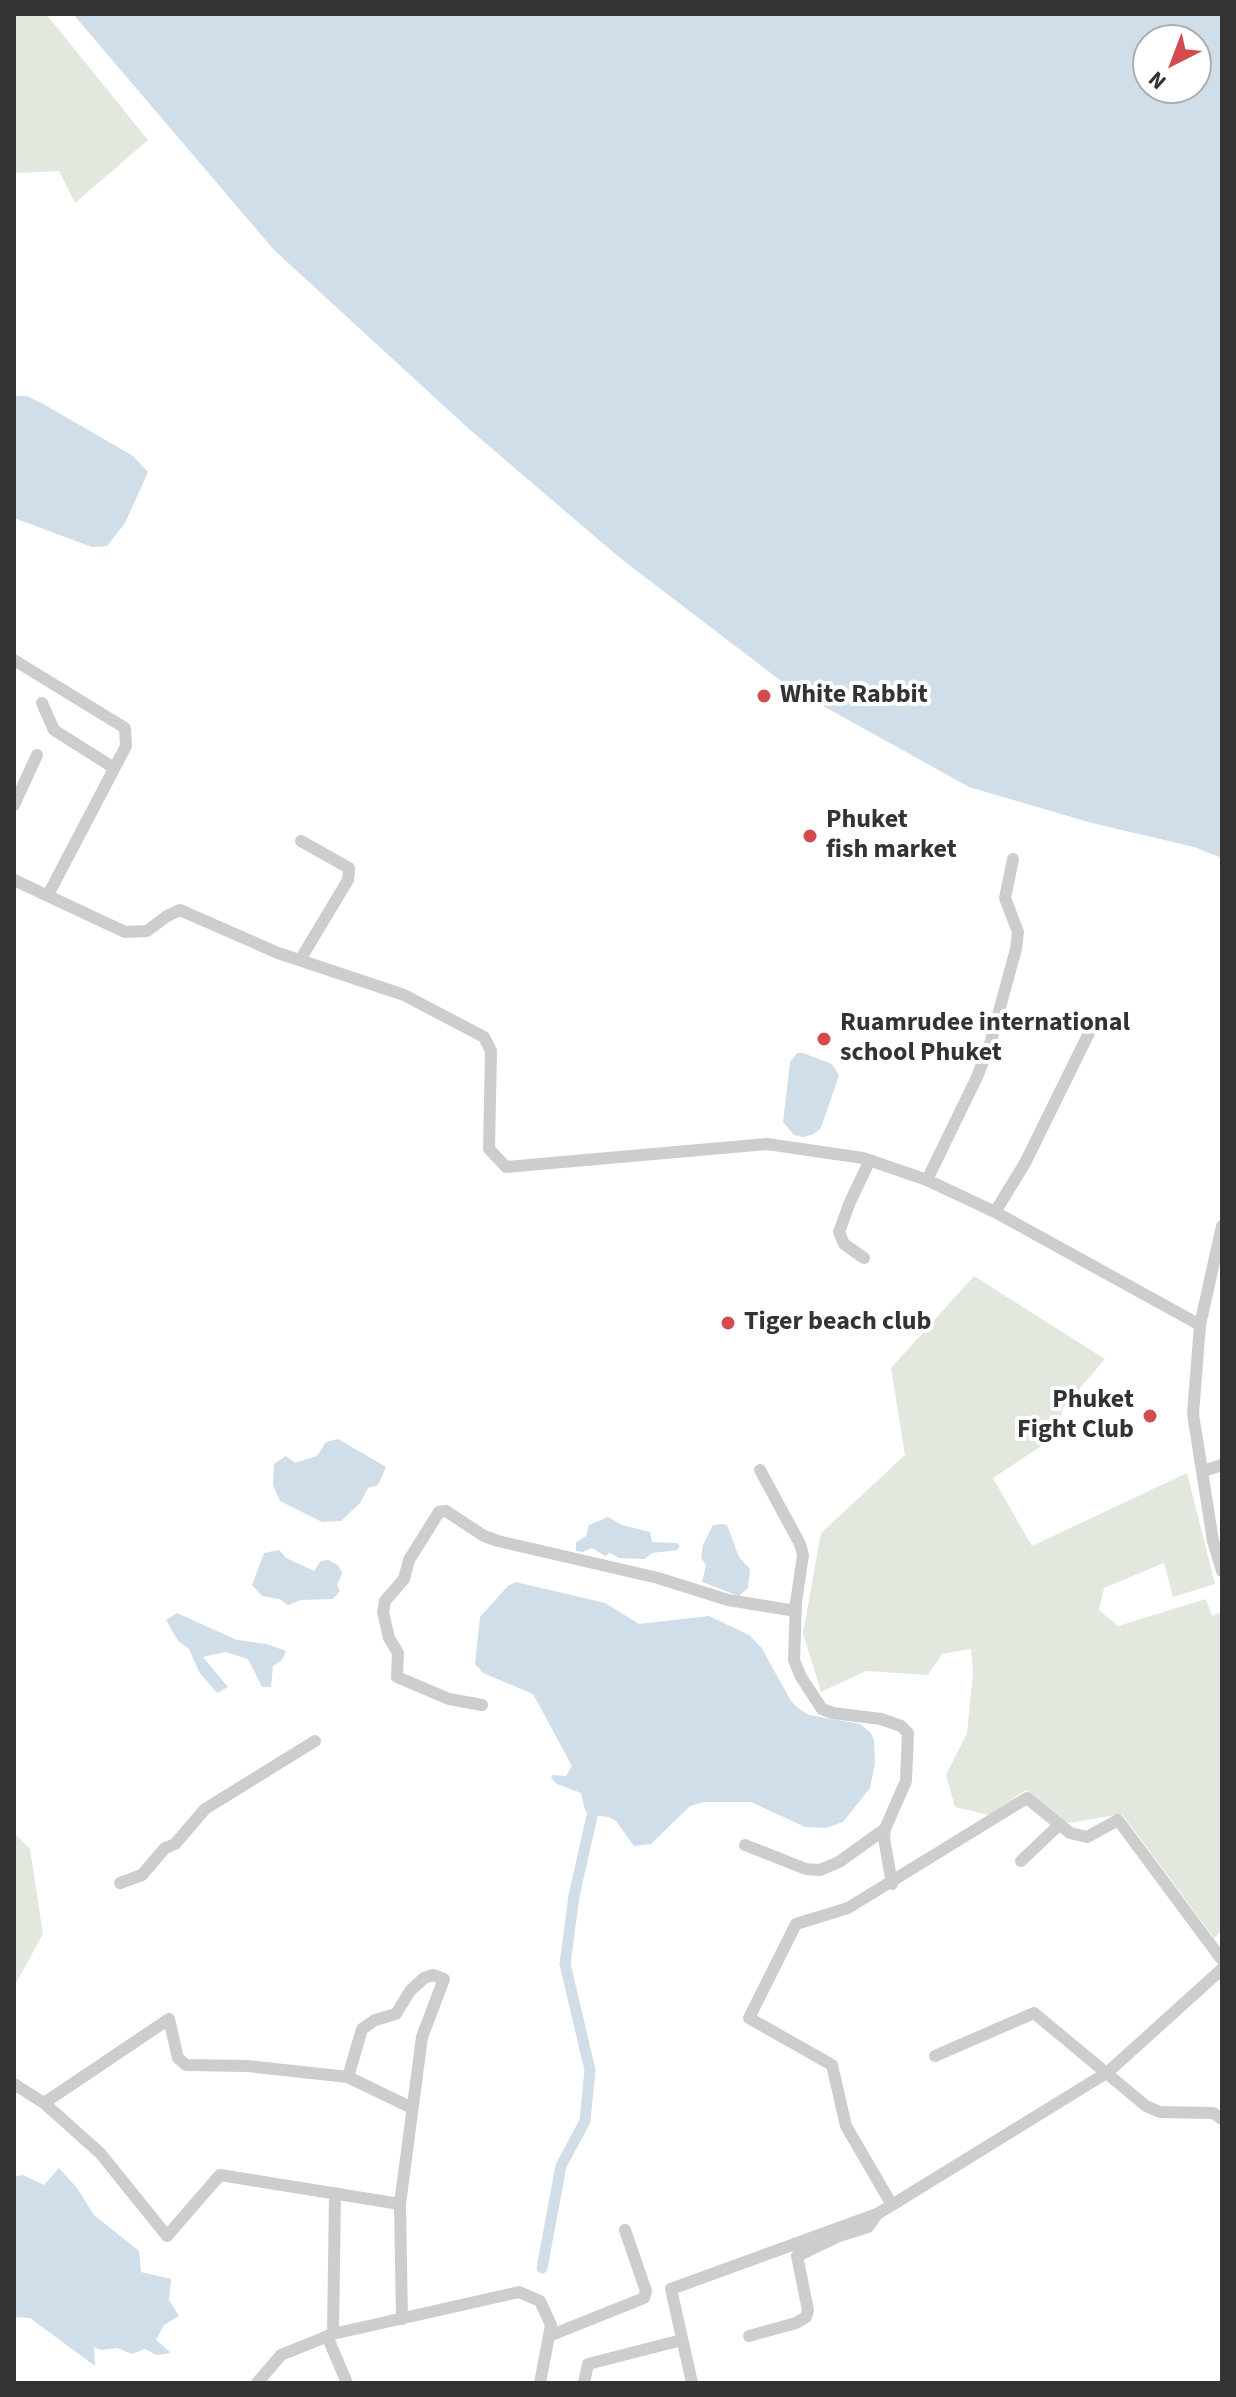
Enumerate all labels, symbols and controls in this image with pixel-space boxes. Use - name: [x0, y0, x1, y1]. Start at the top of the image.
- north arrow: [1132, 24, 1212, 104]
- text: N: [1141, 64, 1173, 97]
- place label: White Rabbit: [780, 680, 928, 712]
- marker: White Rabbit: [755, 687, 773, 705]
- place label: Phuket fish market: [826, 805, 957, 866]
- marker: Phuket fish market: [801, 827, 819, 845]
- place label: Ruamrudee international school Phuket: [840, 1008, 1130, 1070]
- marker: Ruamrudee international school Phuket: [815, 1030, 833, 1048]
- place label: Tiger beach club: [744, 1307, 931, 1339]
- marker: Tiger beach club: [719, 1314, 737, 1332]
- place label: Phuket Fight Club: [1017, 1385, 1134, 1446]
- marker: Phuket Fight Club: [1141, 1407, 1159, 1425]

